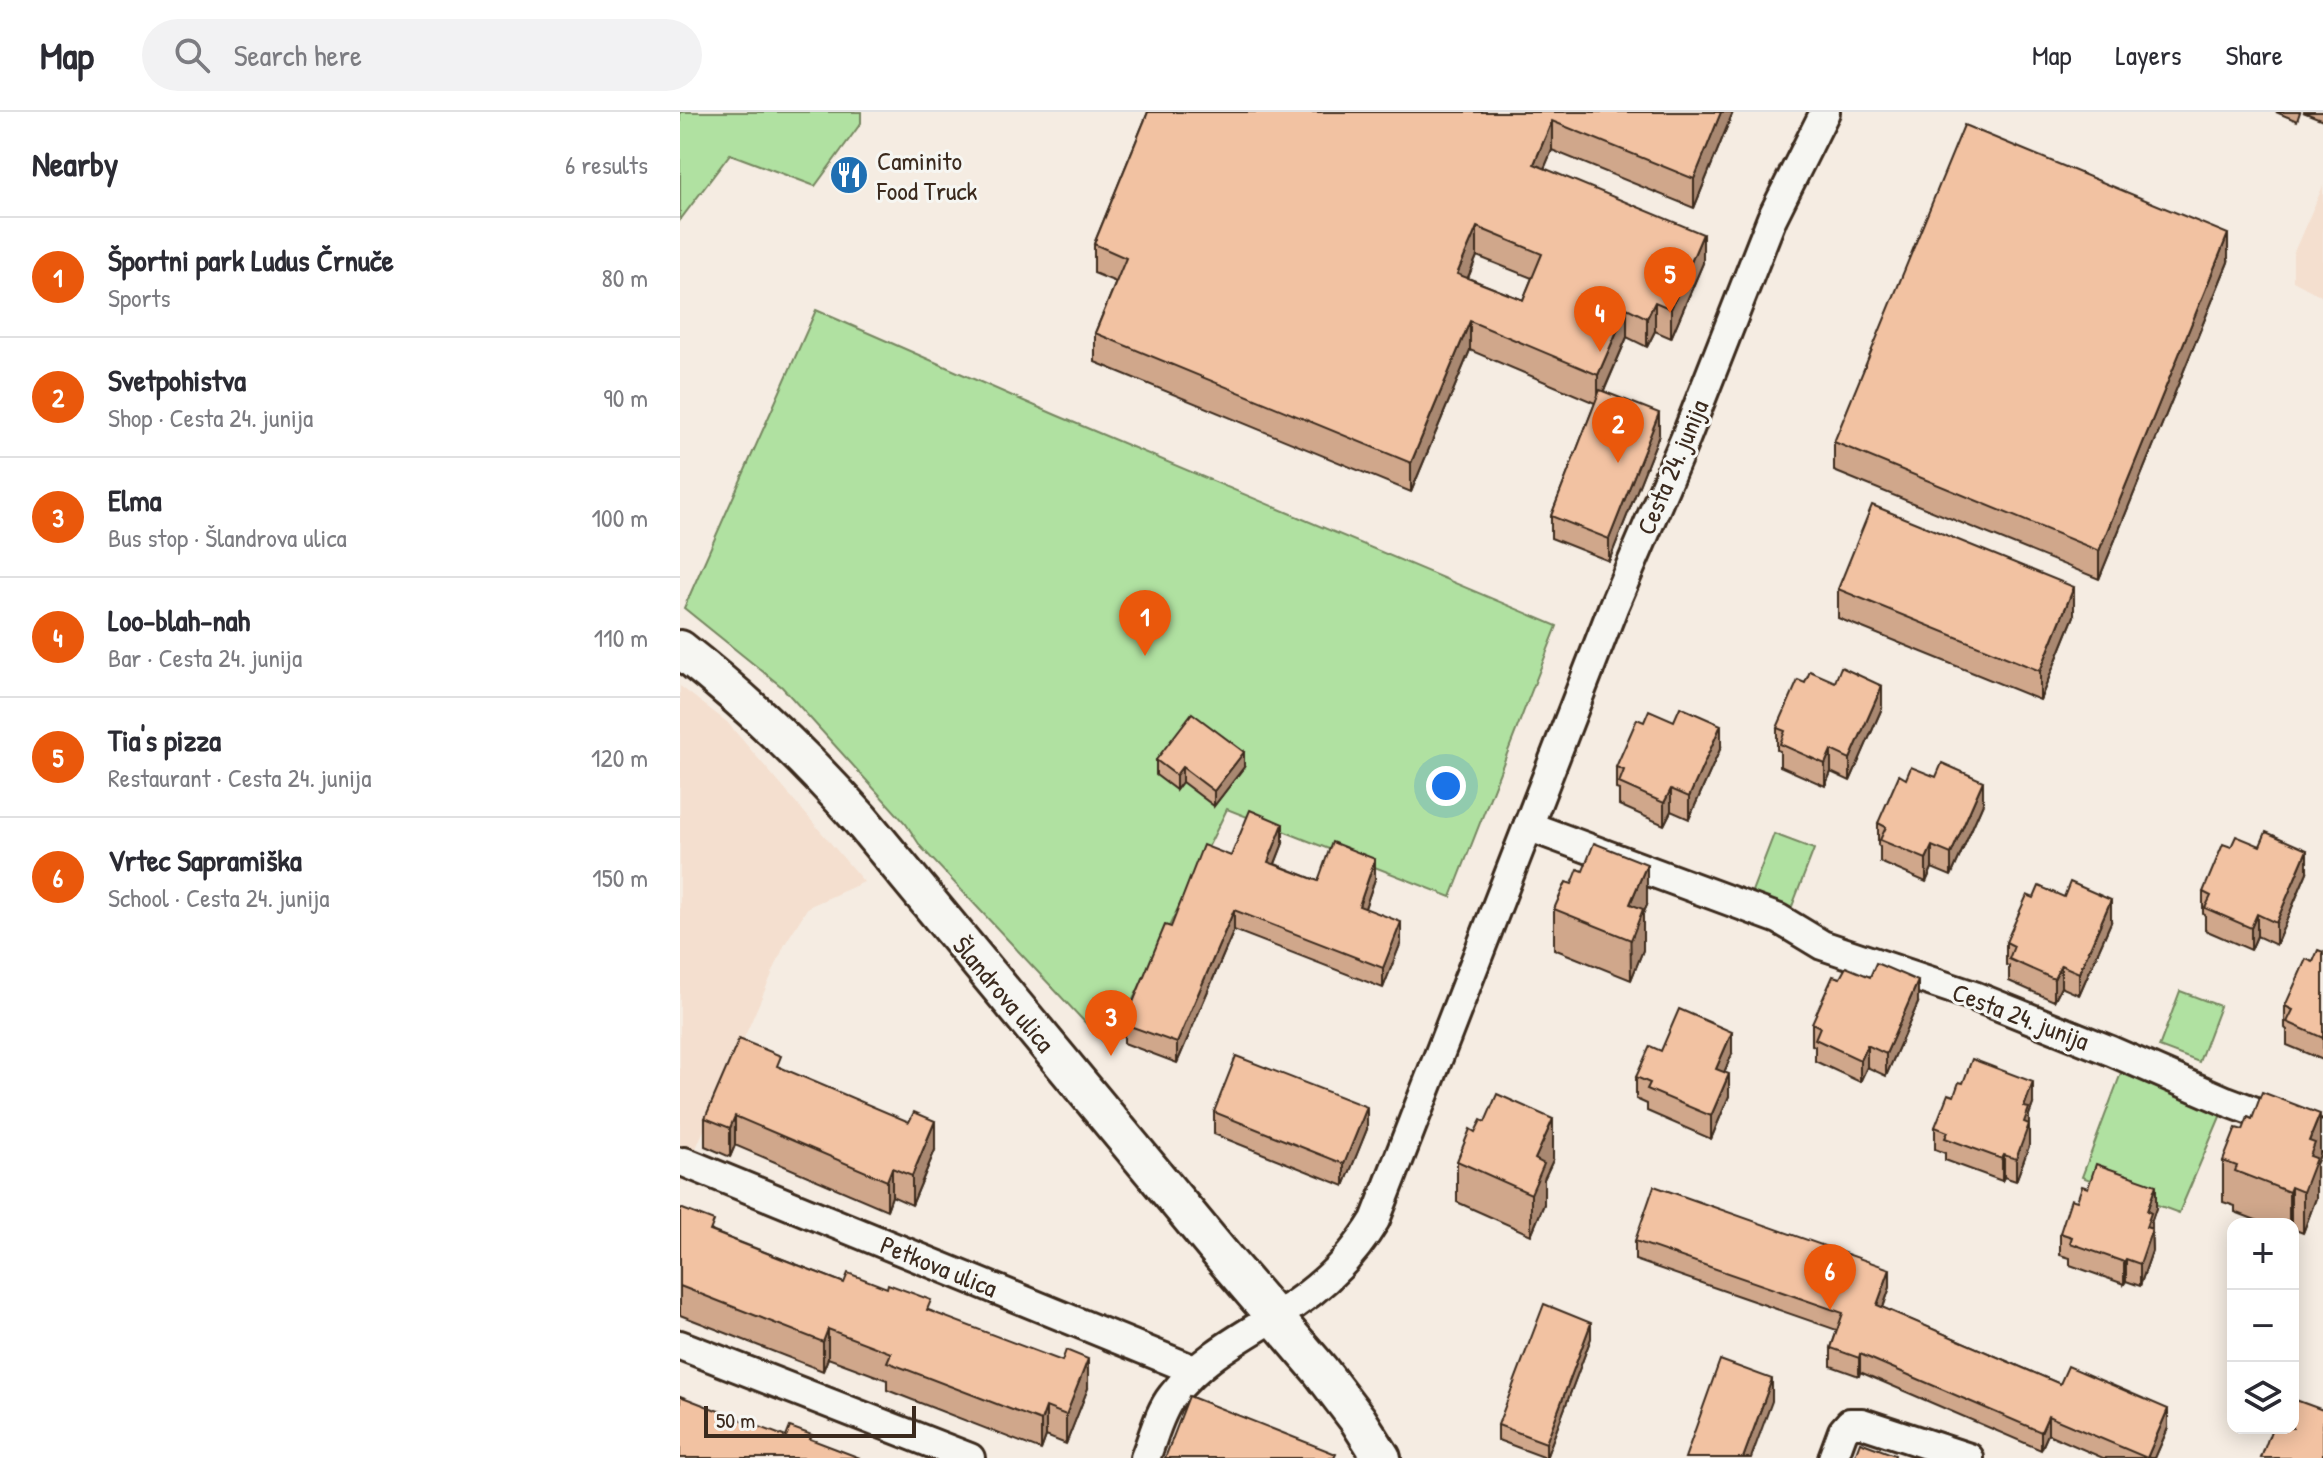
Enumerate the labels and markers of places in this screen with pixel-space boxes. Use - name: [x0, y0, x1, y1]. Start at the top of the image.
- place label: Caminito Food Truck: [876, 143, 977, 208]
- restaurant icon: Caminito Food Truck: [828, 154, 870, 196]
- pin: 5: [1644, 247, 1696, 313]
- pin: 4: [1574, 286, 1626, 352]
- pin: 2: [1592, 397, 1644, 463]
- pin: 1: [1119, 590, 1171, 656]
- pin: 3: [1085, 990, 1137, 1056]
- pin: 6: [1804, 1244, 1856, 1310]

